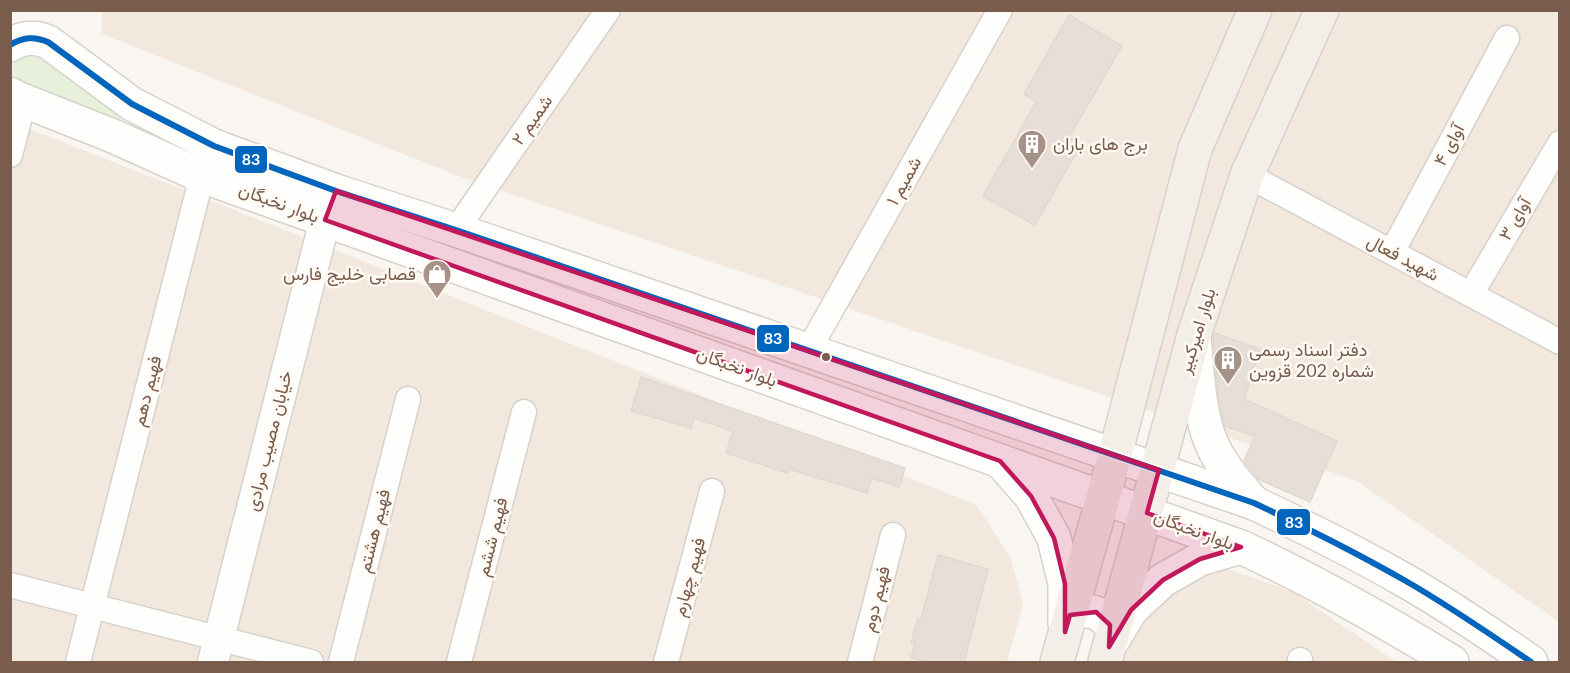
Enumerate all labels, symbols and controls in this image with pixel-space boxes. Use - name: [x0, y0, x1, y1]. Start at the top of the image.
- street label: شمیم ۲: [506, 90, 558, 150]
- street label: آوای ۴: [1428, 118, 1470, 170]
- building icon: برج های باران: [1016, 128, 1048, 170]
- place label: برج های باران: [1053, 132, 1148, 156]
- line badge: 83: [234, 145, 268, 174]
- text: 83: [242, 149, 260, 168]
- street label: شمیم ۱: [881, 152, 927, 210]
- street label: بلوار نخبگان: [236, 177, 322, 228]
- street label: آوای ۳: [1493, 192, 1537, 244]
- street label: شهید فعال: [1363, 229, 1443, 286]
- shop icon: قصابی خلیج فارس: [421, 258, 453, 300]
- place label: قصابی خلیج فارس: [283, 262, 416, 286]
- street label: بلوار امیرکبیر: [1172, 285, 1220, 377]
- line badge: 83: [756, 324, 790, 353]
- text: 83: [764, 328, 782, 347]
- place label: دفتر اسناد رسمی شماره 202 قزوین: [1249, 338, 1374, 382]
- street label: بلوار نخبگان: [694, 341, 780, 392]
- building icon: دفتر اسناد رسمی شماره 202 قزوین: [1212, 344, 1244, 386]
- unlabelled marker: [820, 351, 832, 363]
- street label: فهیم دهم: [127, 353, 167, 429]
- street label: خیابان مصیب مرادی: [240, 368, 297, 513]
- street label: فهیم هشتم: [352, 487, 396, 575]
- street label: فهیم ششم: [471, 495, 513, 579]
- street label: بلوار نخبگان: [1151, 504, 1237, 555]
- line badge: 83: [1276, 508, 1311, 536]
- text: 83: [1285, 512, 1303, 531]
- street label: فهیم چهارم: [667, 535, 711, 619]
- street label: فهیم دوم: [856, 564, 896, 634]

